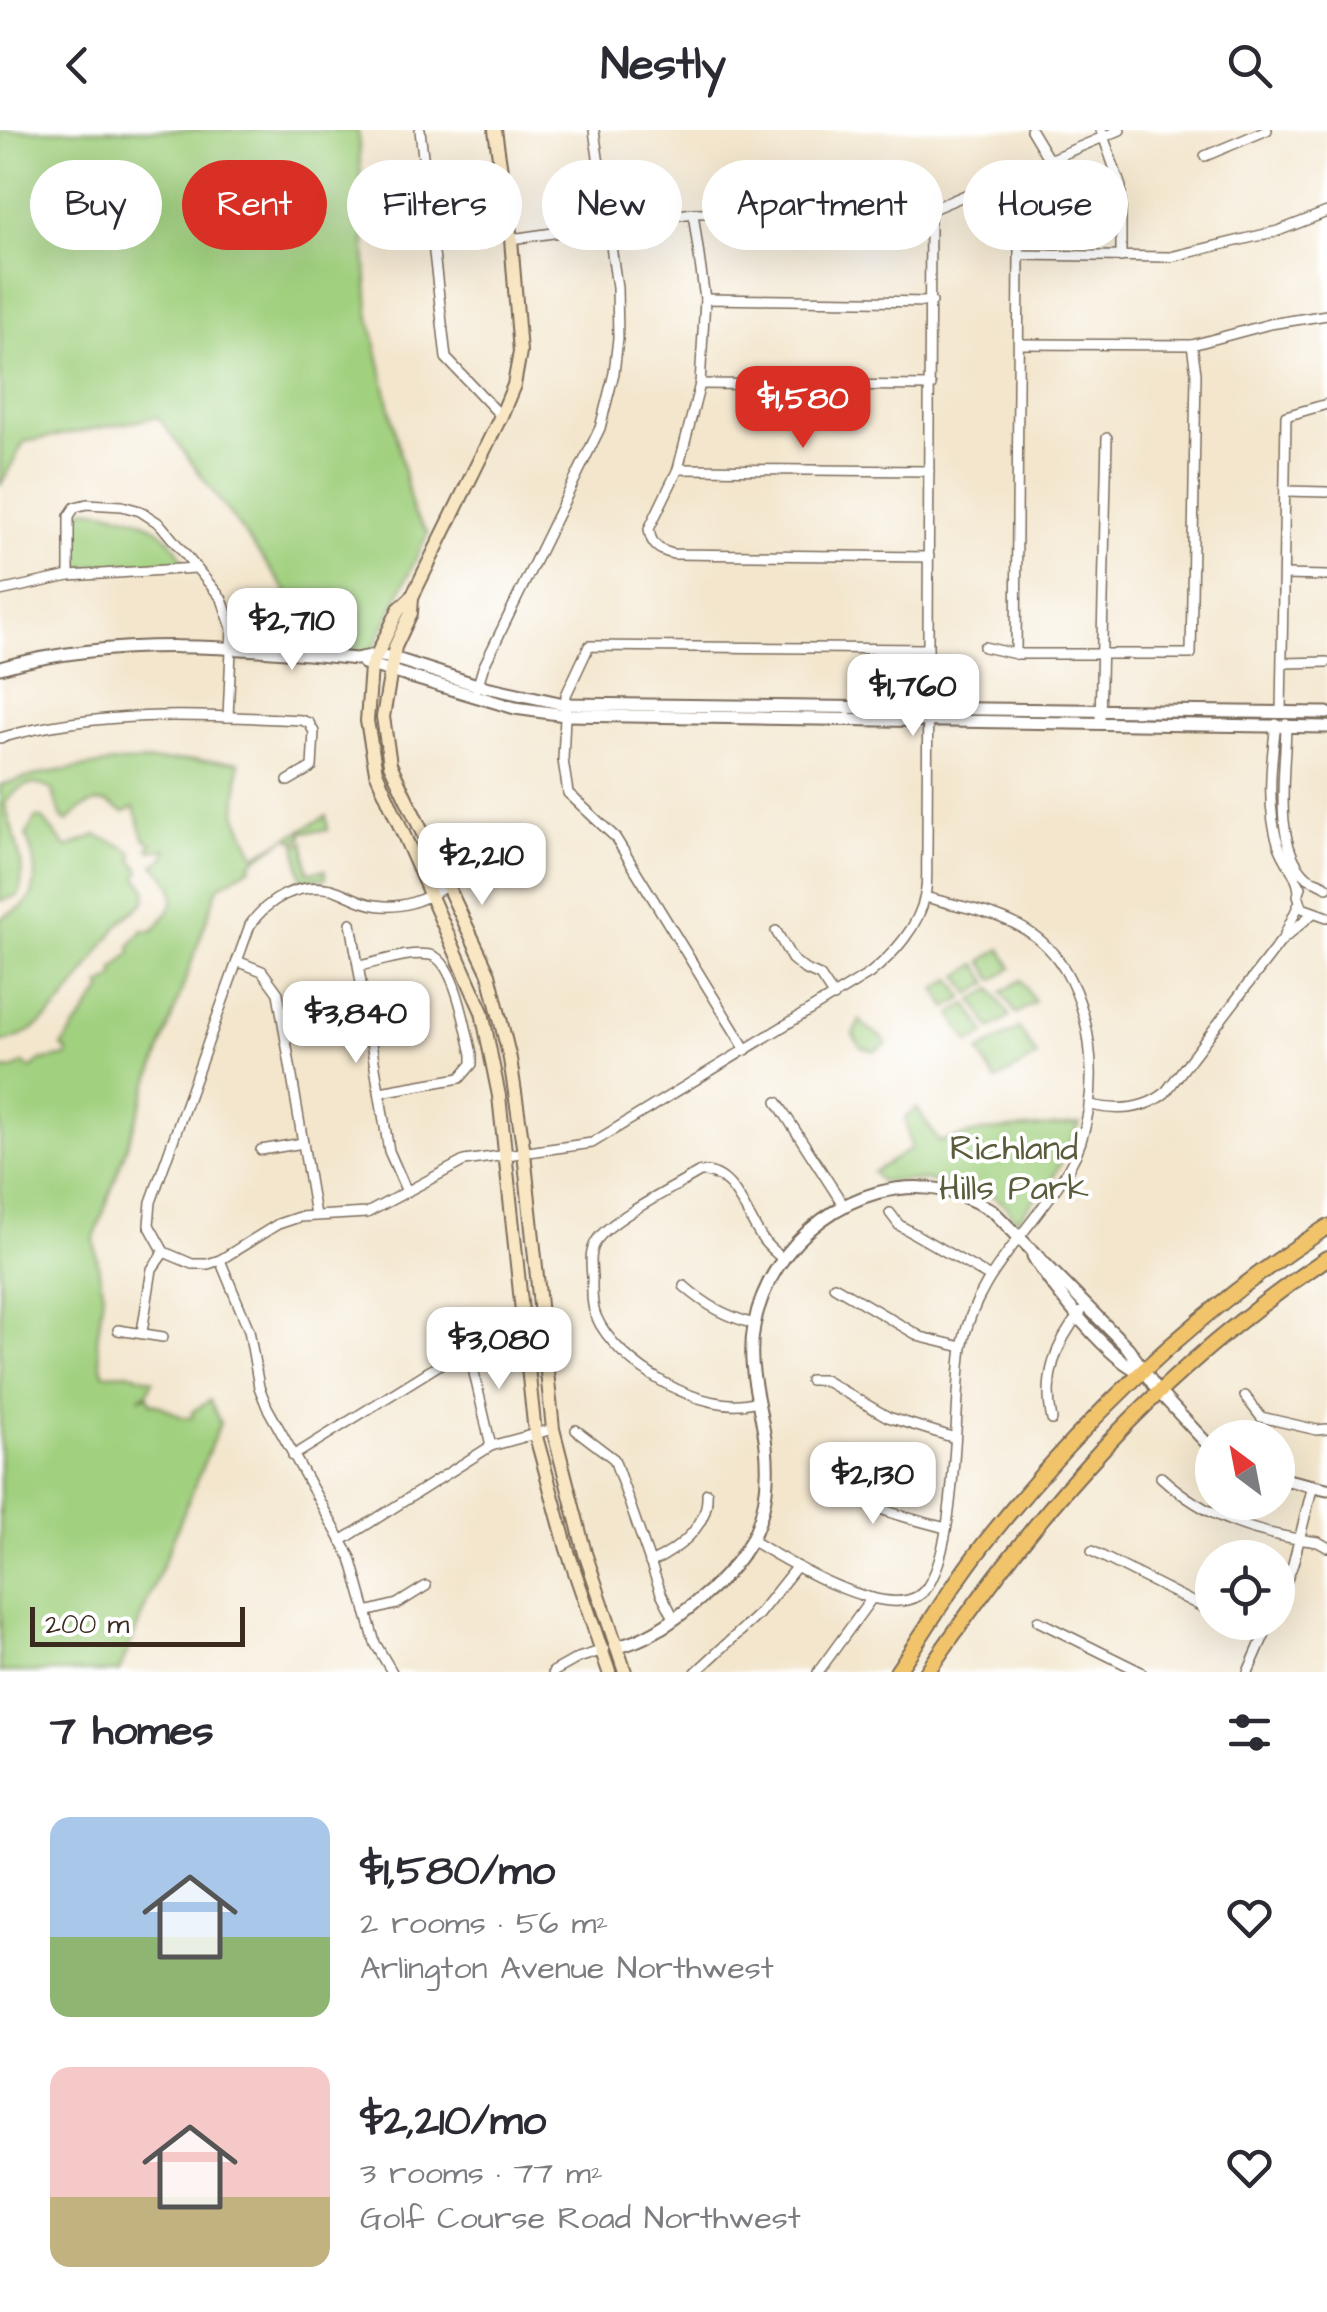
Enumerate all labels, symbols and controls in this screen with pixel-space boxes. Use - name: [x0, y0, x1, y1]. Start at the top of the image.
- text: Nestly: [601, 34, 726, 96]
- icon: back: [50, 38, 105, 93]
- icon: search: [1222, 38, 1277, 93]
- chip: Buy: [30, 160, 162, 250]
- chip: Rent: [182, 160, 327, 250]
- chip: Filters: [347, 160, 522, 250]
- chip: New: [542, 160, 682, 250]
- chip: Apartment: [702, 160, 943, 250]
- chip: House: [963, 160, 1128, 250]
- pin: $1,580: [722, 366, 884, 451]
- text: $1,580: [757, 376, 849, 421]
- pin: $2,710: [211, 588, 373, 673]
- text: $2,710: [249, 598, 335, 643]
- pin: $1,760: [832, 654, 994, 739]
- text: $1,760: [869, 664, 957, 709]
- pin: $2,210: [401, 823, 563, 908]
- text: $2,210: [440, 833, 524, 878]
- pin: $3,840: [275, 981, 437, 1066]
- text: $3,840: [305, 991, 407, 1036]
- park label: Richland Hills Park: [939, 1124, 1089, 1213]
- pin: $3,080: [418, 1307, 580, 1392]
- text: $3,080: [449, 1317, 549, 1362]
- north arrow: [1195, 1420, 1295, 1520]
- map controls: [1195, 1420, 1295, 1640]
- pin: $2,130: [792, 1442, 954, 1527]
- text: $2,130: [832, 1452, 914, 1497]
- button: locate: [1195, 1540, 1295, 1640]
- scale bar: [30, 1602, 245, 1646]
- text: 200 m: [45, 1605, 129, 1644]
- text: 7 homes: [50, 1703, 214, 1761]
- icon: filters: [1222, 1705, 1277, 1760]
- text: $1,580/mo: [360, 1843, 555, 1901]
- icon: home: [130, 1857, 250, 1977]
- icon: heart: [1222, 1890, 1277, 1945]
- text: 2 rooms · 56 m²: [360, 1901, 608, 1946]
- text: Arlington Avenue Northwest: [360, 1946, 774, 1991]
- text: $2,210/mo: [360, 2093, 546, 2151]
- icon: home: [130, 2107, 250, 2227]
- icon: heart: [1222, 2140, 1277, 2195]
- text: 3 rooms · 77 m²: [360, 2151, 603, 2196]
- text: Golf Course Road Northwest: [360, 2196, 801, 2241]

